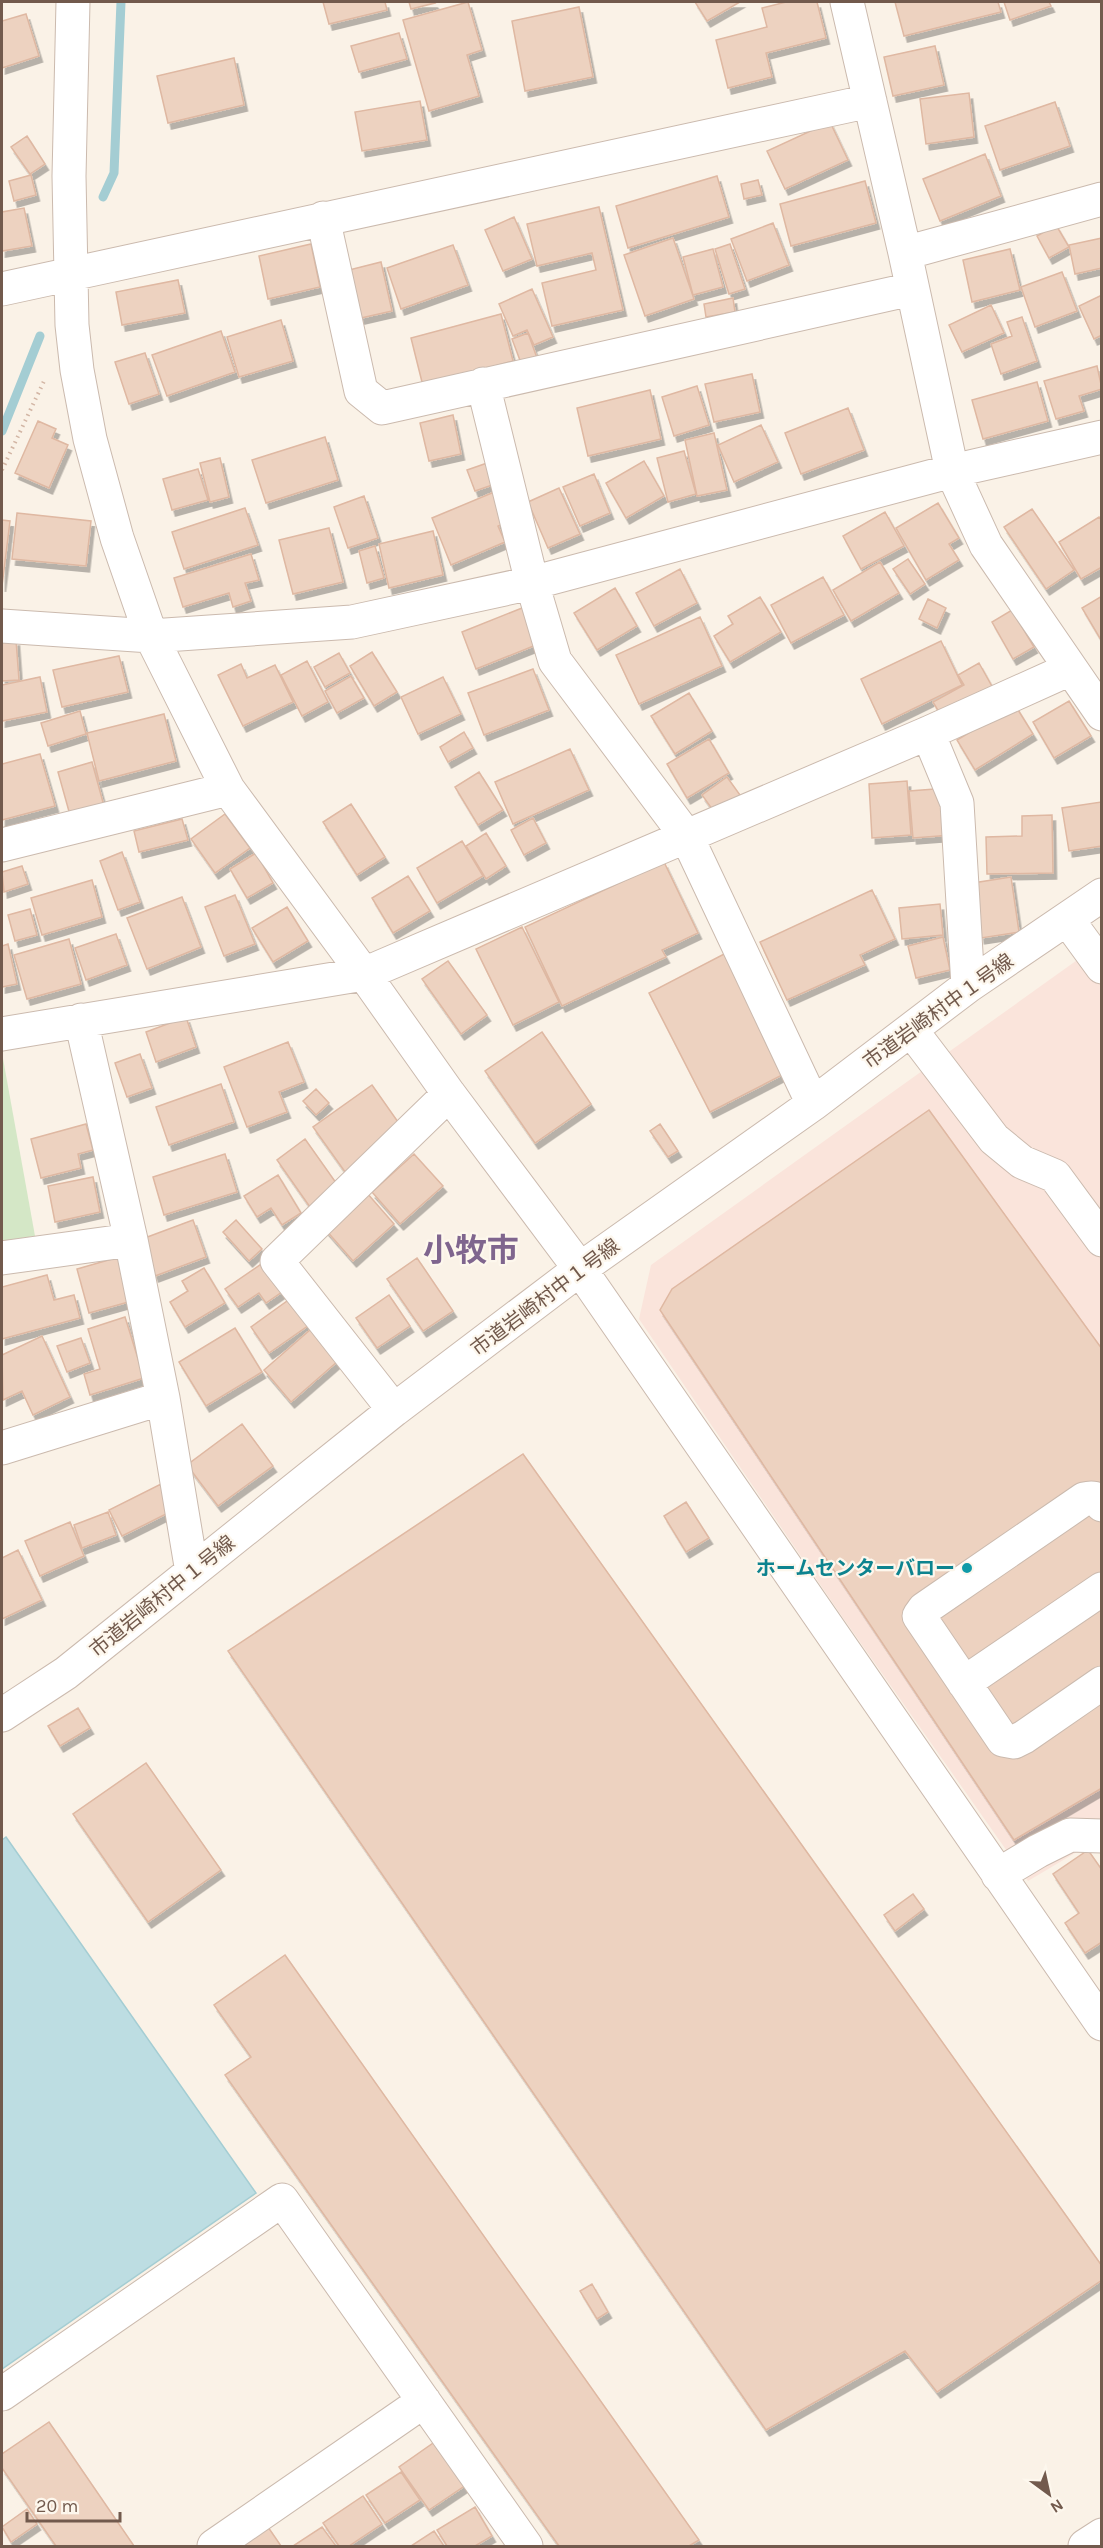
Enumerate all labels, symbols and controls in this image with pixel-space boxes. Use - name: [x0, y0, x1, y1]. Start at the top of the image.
- street label: 市道岩崎村中１号線: [859, 949, 1018, 1074]
- district label: 小牧市: [423, 1232, 519, 1269]
- street label: 市道岩崎村中１号線: [467, 1234, 624, 1361]
- street label: 市道岩崎村中１号線: [85, 1531, 239, 1662]
- place label: ホームセンターバロー: [756, 1557, 955, 1580]
- marker: ホームセンターバロー: [960, 1561, 974, 1575]
- north arrow: [1019, 2464, 1079, 2524]
- scale bar: [27, 2485, 120, 2523]
- text: 20 m: [36, 2495, 78, 2517]
- text: N: [1047, 2495, 1067, 2517]

